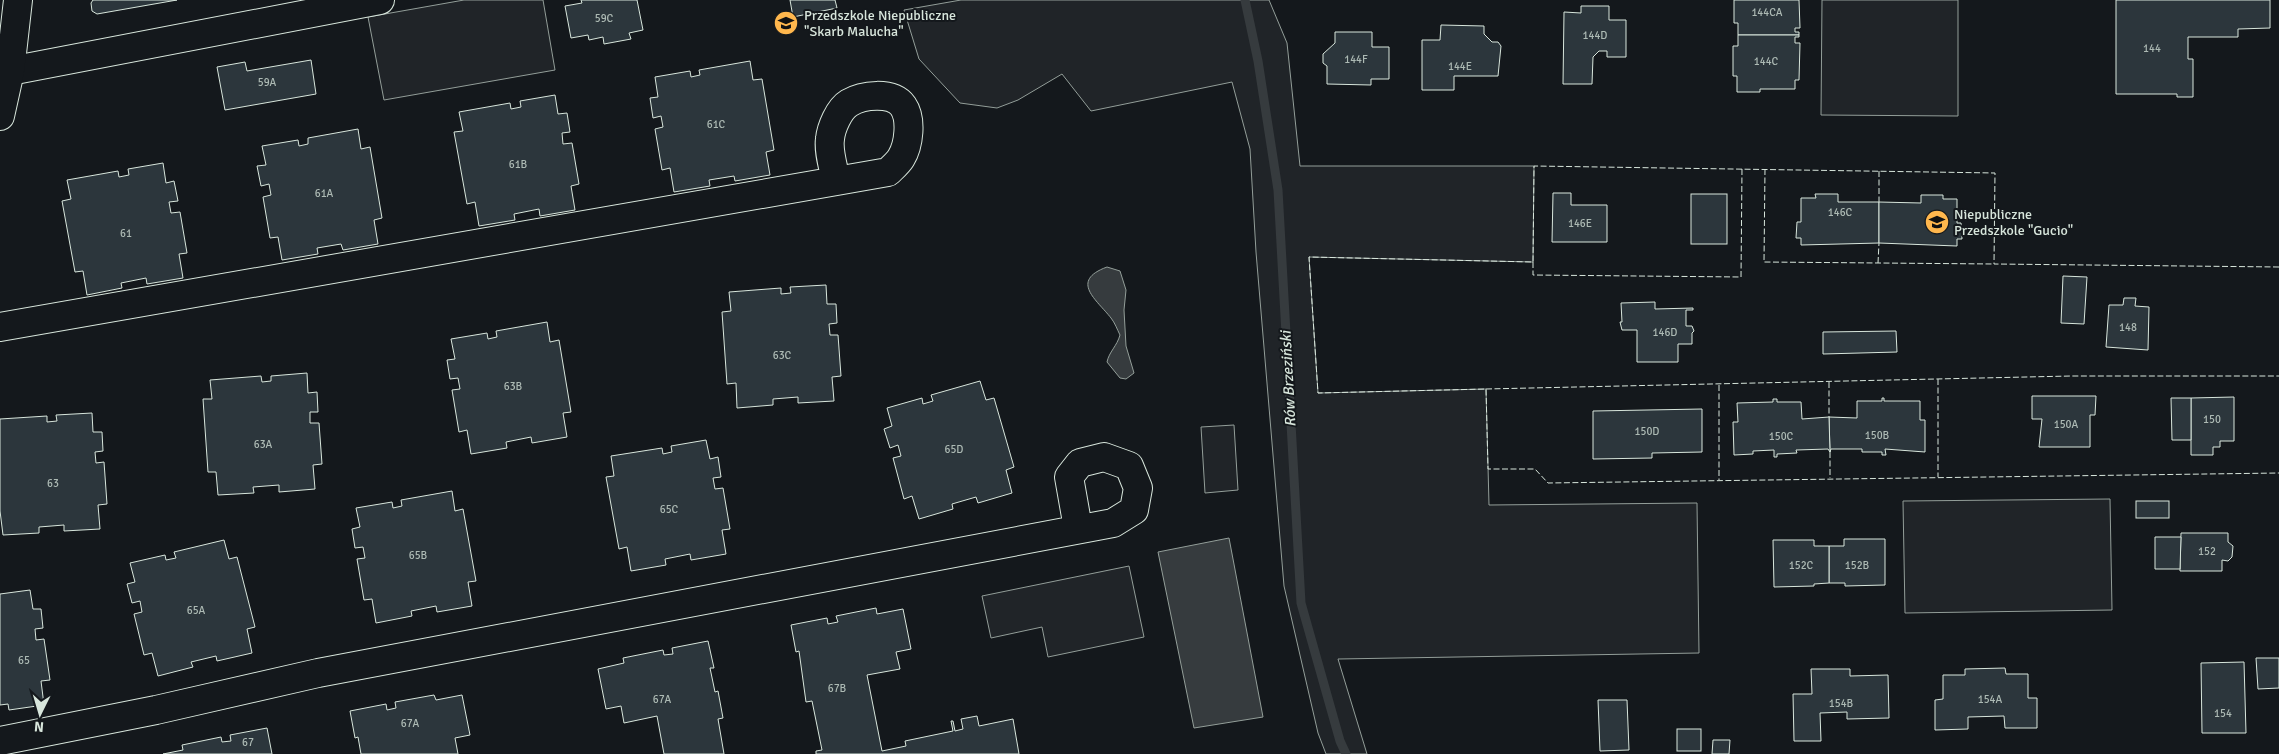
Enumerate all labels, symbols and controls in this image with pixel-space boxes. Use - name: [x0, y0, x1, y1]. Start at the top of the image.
- house number: 144CA: [1751, 6, 1783, 19]
- place label: Przedszkole Niepubliczne "Skarb Malucha": [804, 7, 956, 40]
- school or university icon: Przedszkole Niepubliczne "Skarb Malucha": [773, 10, 799, 36]
- house number: 59C: [595, 12, 614, 25]
- house number: 144D: [1583, 29, 1607, 42]
- house number: 144: [2143, 42, 2161, 55]
- house number: 144F: [1344, 53, 1368, 66]
- house number: 144C: [1754, 55, 1779, 68]
- house number: 144E: [1448, 60, 1472, 73]
- house number: 59A: [258, 76, 277, 89]
- house number: 61C: [707, 118, 726, 131]
- house number: 61B: [509, 158, 528, 171]
- house number: 61A: [315, 187, 334, 200]
- house number: 146C: [1828, 206, 1853, 219]
- place label: Niepubliczne Przedszkole "Gucio": [1954, 206, 2073, 239]
- school or university icon: Niepubliczne Przedszkole "Gucio": [1924, 209, 1950, 235]
- house number: 146E: [1568, 217, 1592, 230]
- house number: 61: [120, 227, 132, 240]
- house number: 148: [2119, 321, 2137, 334]
- house number: 146D: [1653, 326, 1677, 339]
- water label: Rów Brzeziński: [1276, 329, 1300, 427]
- house number: 63C: [773, 349, 792, 362]
- house number: 63B: [504, 380, 523, 393]
- house number: 150: [2203, 413, 2221, 426]
- house number: 150A: [2054, 418, 2079, 431]
- house number: 150D: [1635, 425, 1659, 438]
- house number: 150B: [1865, 429, 1890, 442]
- house number: 150C: [1769, 430, 1794, 443]
- house number: 63A: [254, 438, 273, 451]
- house number: 65D: [944, 443, 964, 456]
- house number: 63: [47, 477, 59, 490]
- house number: 65C: [660, 503, 679, 516]
- house number: 152: [2198, 545, 2216, 558]
- house number: 65B: [409, 549, 428, 562]
- house number: 152C: [1789, 559, 1814, 572]
- house number: 152B: [1845, 559, 1870, 572]
- house number: 65A: [187, 604, 206, 617]
- house number: 65: [18, 654, 30, 667]
- house number: 67B: [828, 682, 847, 695]
- north arrow: [15, 689, 65, 739]
- house number: 67A: [653, 693, 672, 706]
- house number: 154A: [1978, 693, 2003, 706]
- house number: 154B: [1829, 697, 1854, 710]
- house number: 154: [2214, 707, 2232, 720]
- house number: 67A: [401, 717, 420, 730]
- text: N: [33, 718, 45, 735]
- house number: 67: [242, 736, 254, 749]

